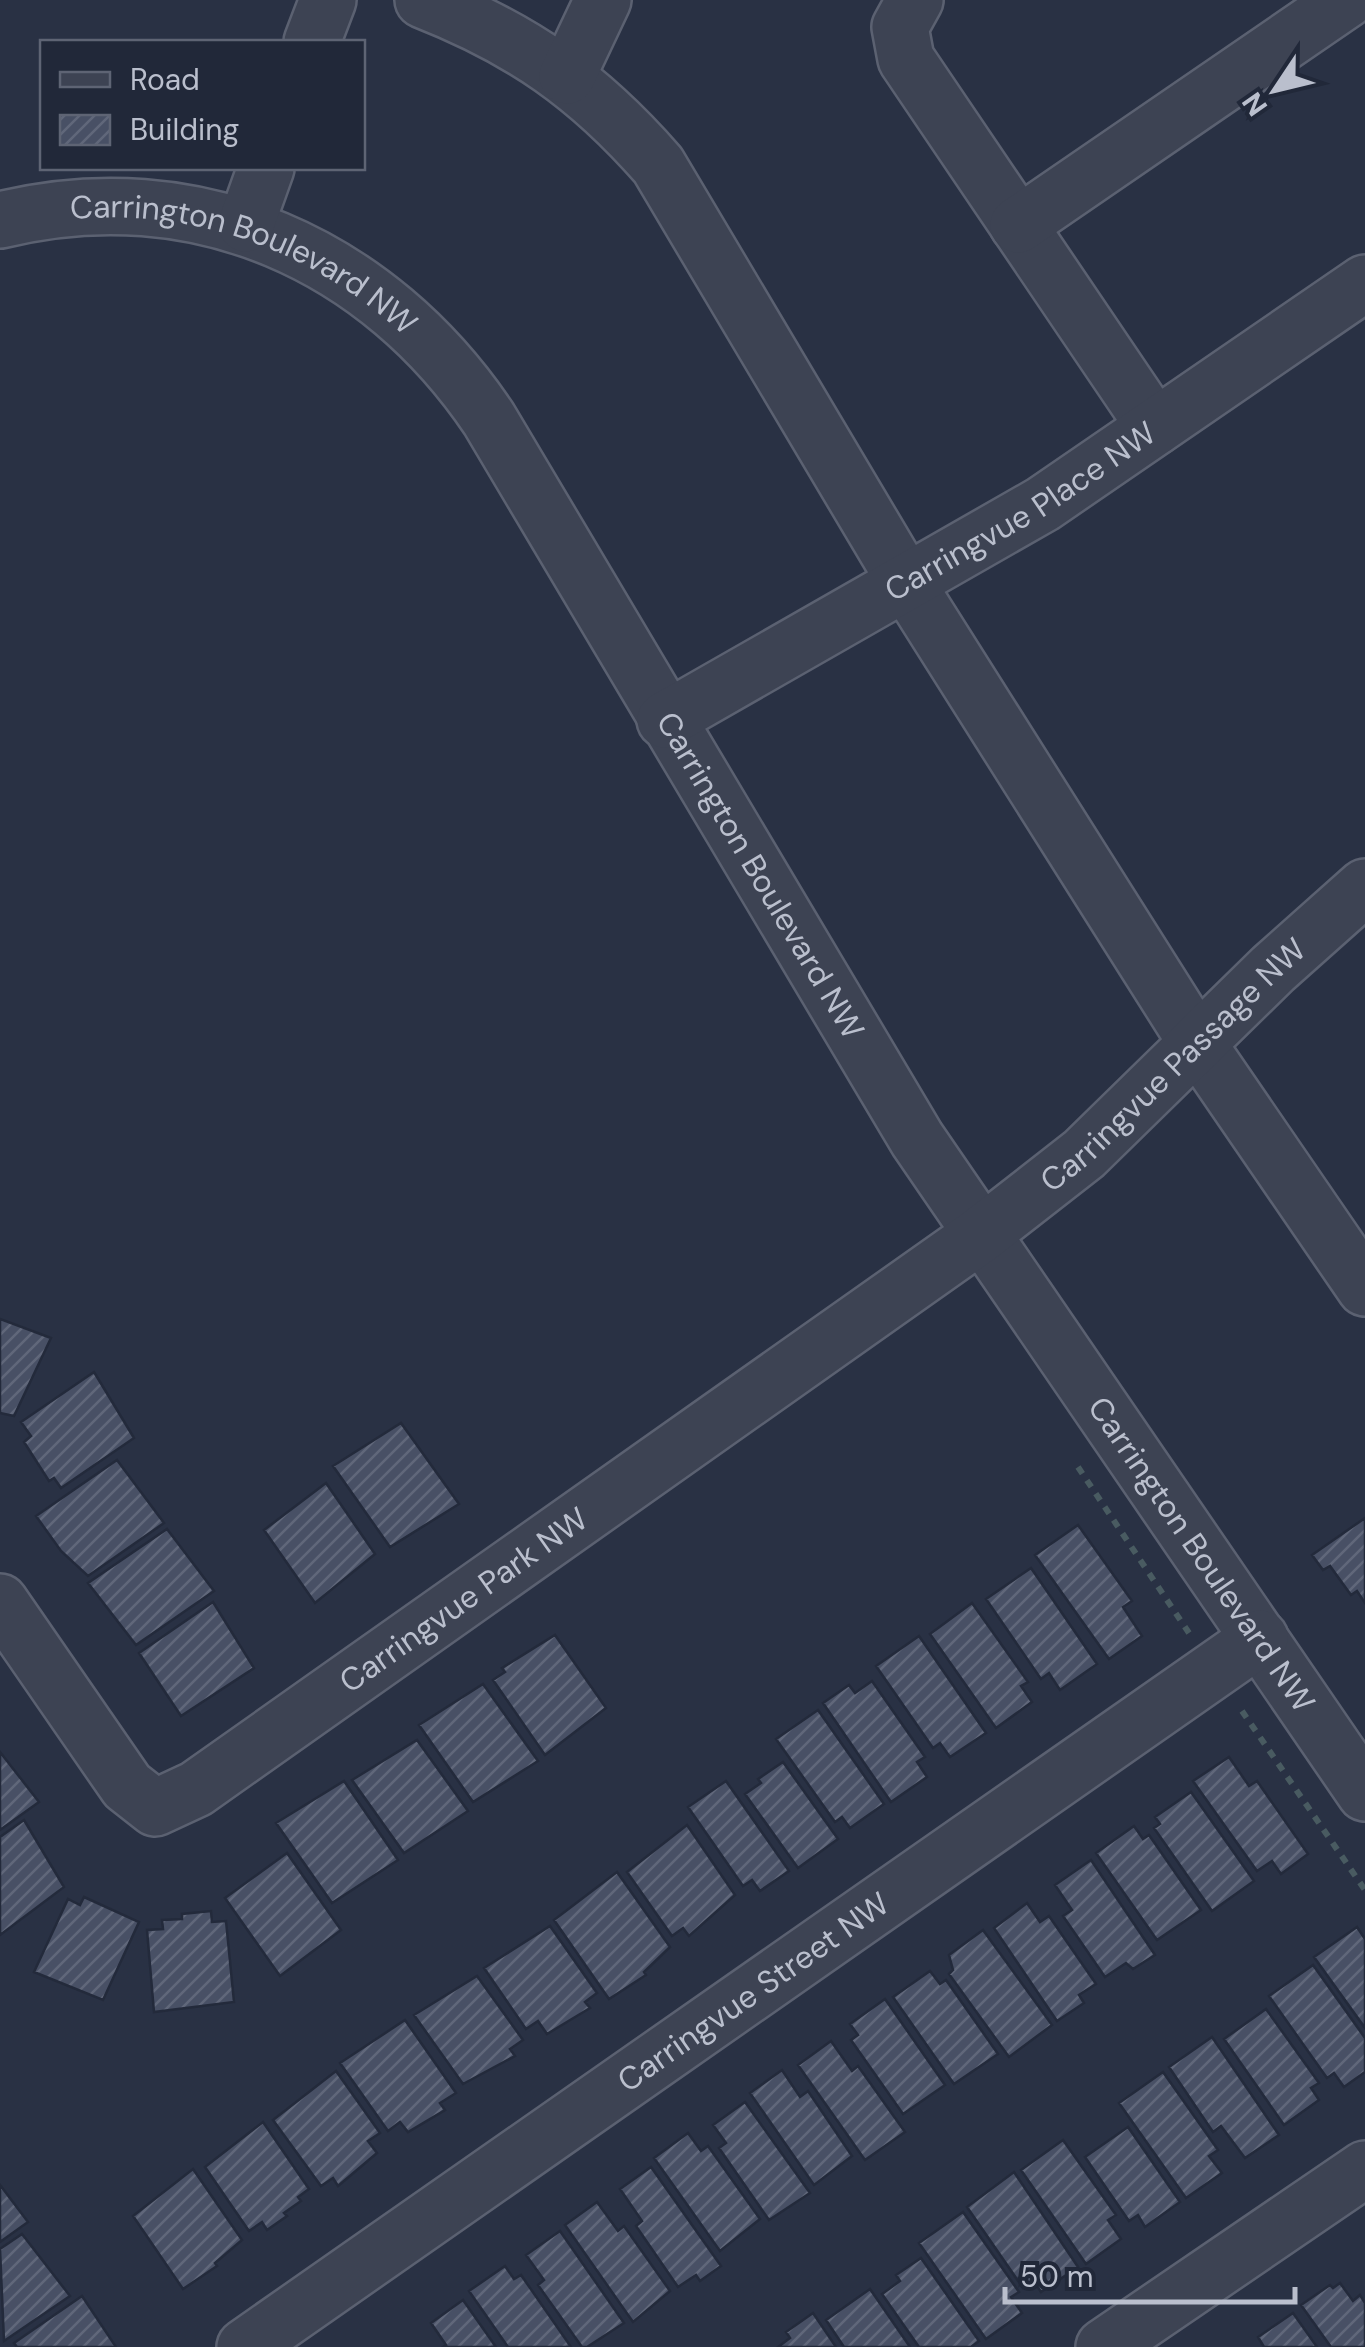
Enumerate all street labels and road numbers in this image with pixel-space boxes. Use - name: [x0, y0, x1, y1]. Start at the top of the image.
- street label: Carrington Boulevard NW: [69, 185, 426, 344]
- street label: Carringvue Place NW: [877, 412, 1164, 611]
- street label: Carrington Boulevard NW: [647, 704, 874, 1047]
- street label: Carringvue Passage NW: [1032, 929, 1315, 1201]
- street label: Carrington Boulevard NW: [1079, 1388, 1324, 1720]
- street label: Carringvue Park NW: [331, 1498, 596, 1702]
- street label: Carringvue Street NW: [609, 1882, 897, 2101]

